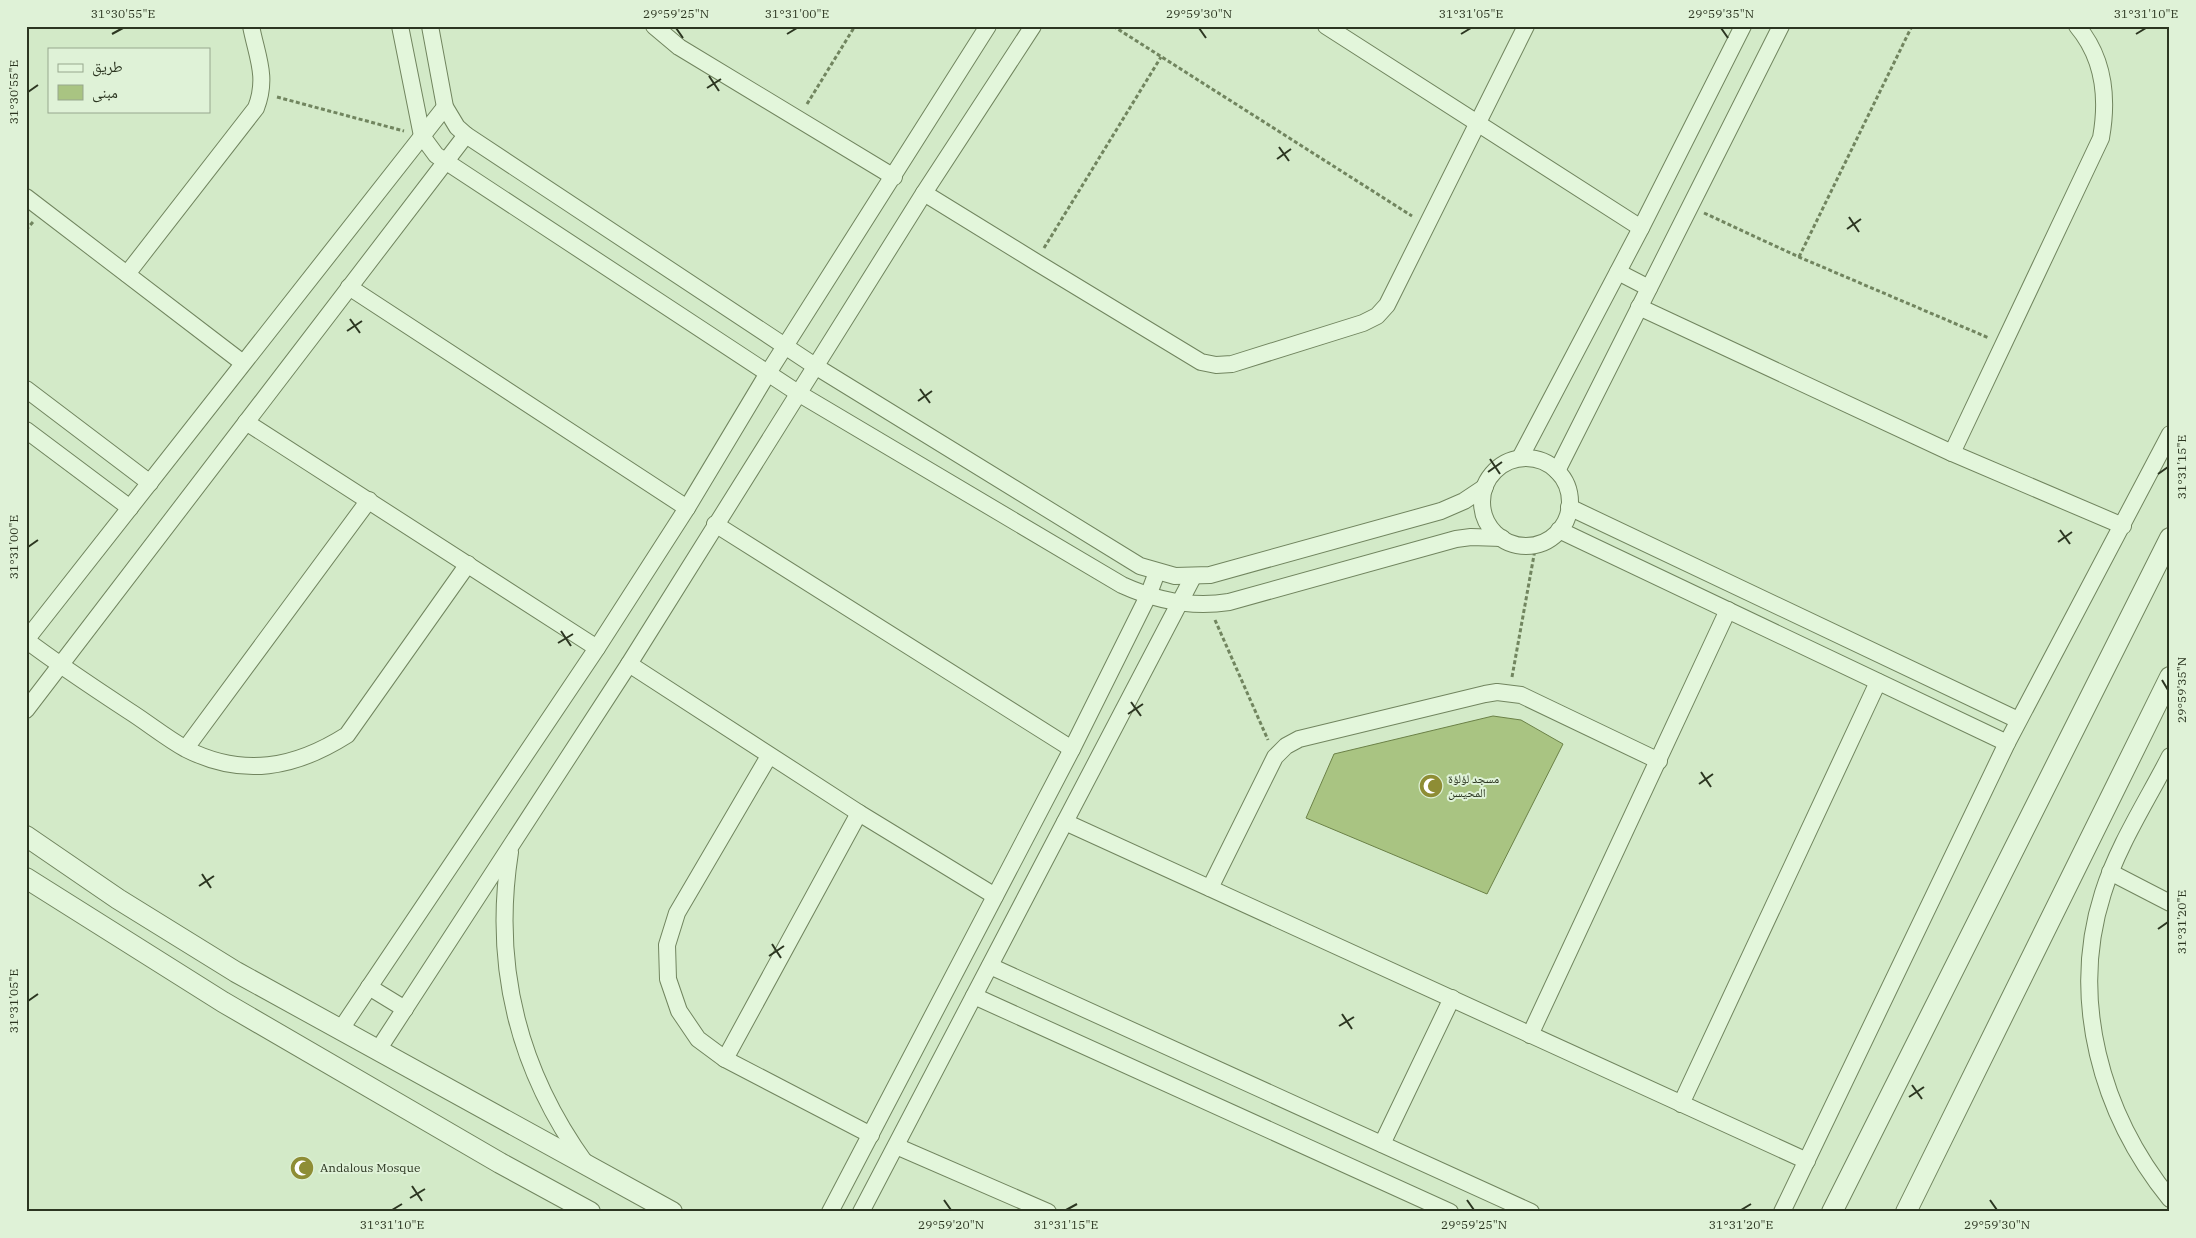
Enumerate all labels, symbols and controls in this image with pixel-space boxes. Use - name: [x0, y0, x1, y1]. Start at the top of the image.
- text: 31°30'55"E: [91, 6, 155, 21]
- text: 29°59'25"N: [643, 6, 709, 21]
- text: 31°31'00"E: [765, 6, 829, 21]
- text: 29°59'30"N: [1166, 6, 1232, 21]
- text: 31°31'05"E: [1439, 6, 1503, 21]
- text: 29°59'35"N: [1688, 6, 1754, 21]
- text: 31°31'10"E: [2114, 6, 2178, 21]
- legend: [48, 48, 210, 112]
- text: طريق: [92, 57, 123, 77]
- text: 31°30'55"E: [6, 60, 21, 124]
- text: مبنى: [92, 83, 118, 103]
- text: 31°31'15"E: [2174, 435, 2189, 499]
- text: 31°31'00"E: [6, 515, 21, 579]
- text: 29°59'35"N: [2174, 657, 2189, 723]
- place label: مسجد لؤلؤة المحيسن: [1448, 771, 1499, 800]
- mosque icon: مسجد لؤلؤة المحيسن: [1418, 773, 1444, 799]
- text: 31°31'20"E: [2174, 890, 2189, 954]
- text: 31°31'05"E: [6, 969, 21, 1033]
- mosque icon: Andalous Mosque: [289, 1155, 315, 1181]
- place label: Andalous Mosque: [320, 1160, 420, 1175]
- text: 31°31'10"E: [360, 1217, 424, 1232]
- text: 29°59'20"N: [918, 1217, 984, 1232]
- text: 31°31'15"E: [1034, 1217, 1098, 1232]
- text: 29°59'25"N: [1441, 1217, 1507, 1232]
- text: 31°31'20"E: [1709, 1217, 1773, 1232]
- text: 29°59'30"N: [1964, 1217, 2030, 1232]

